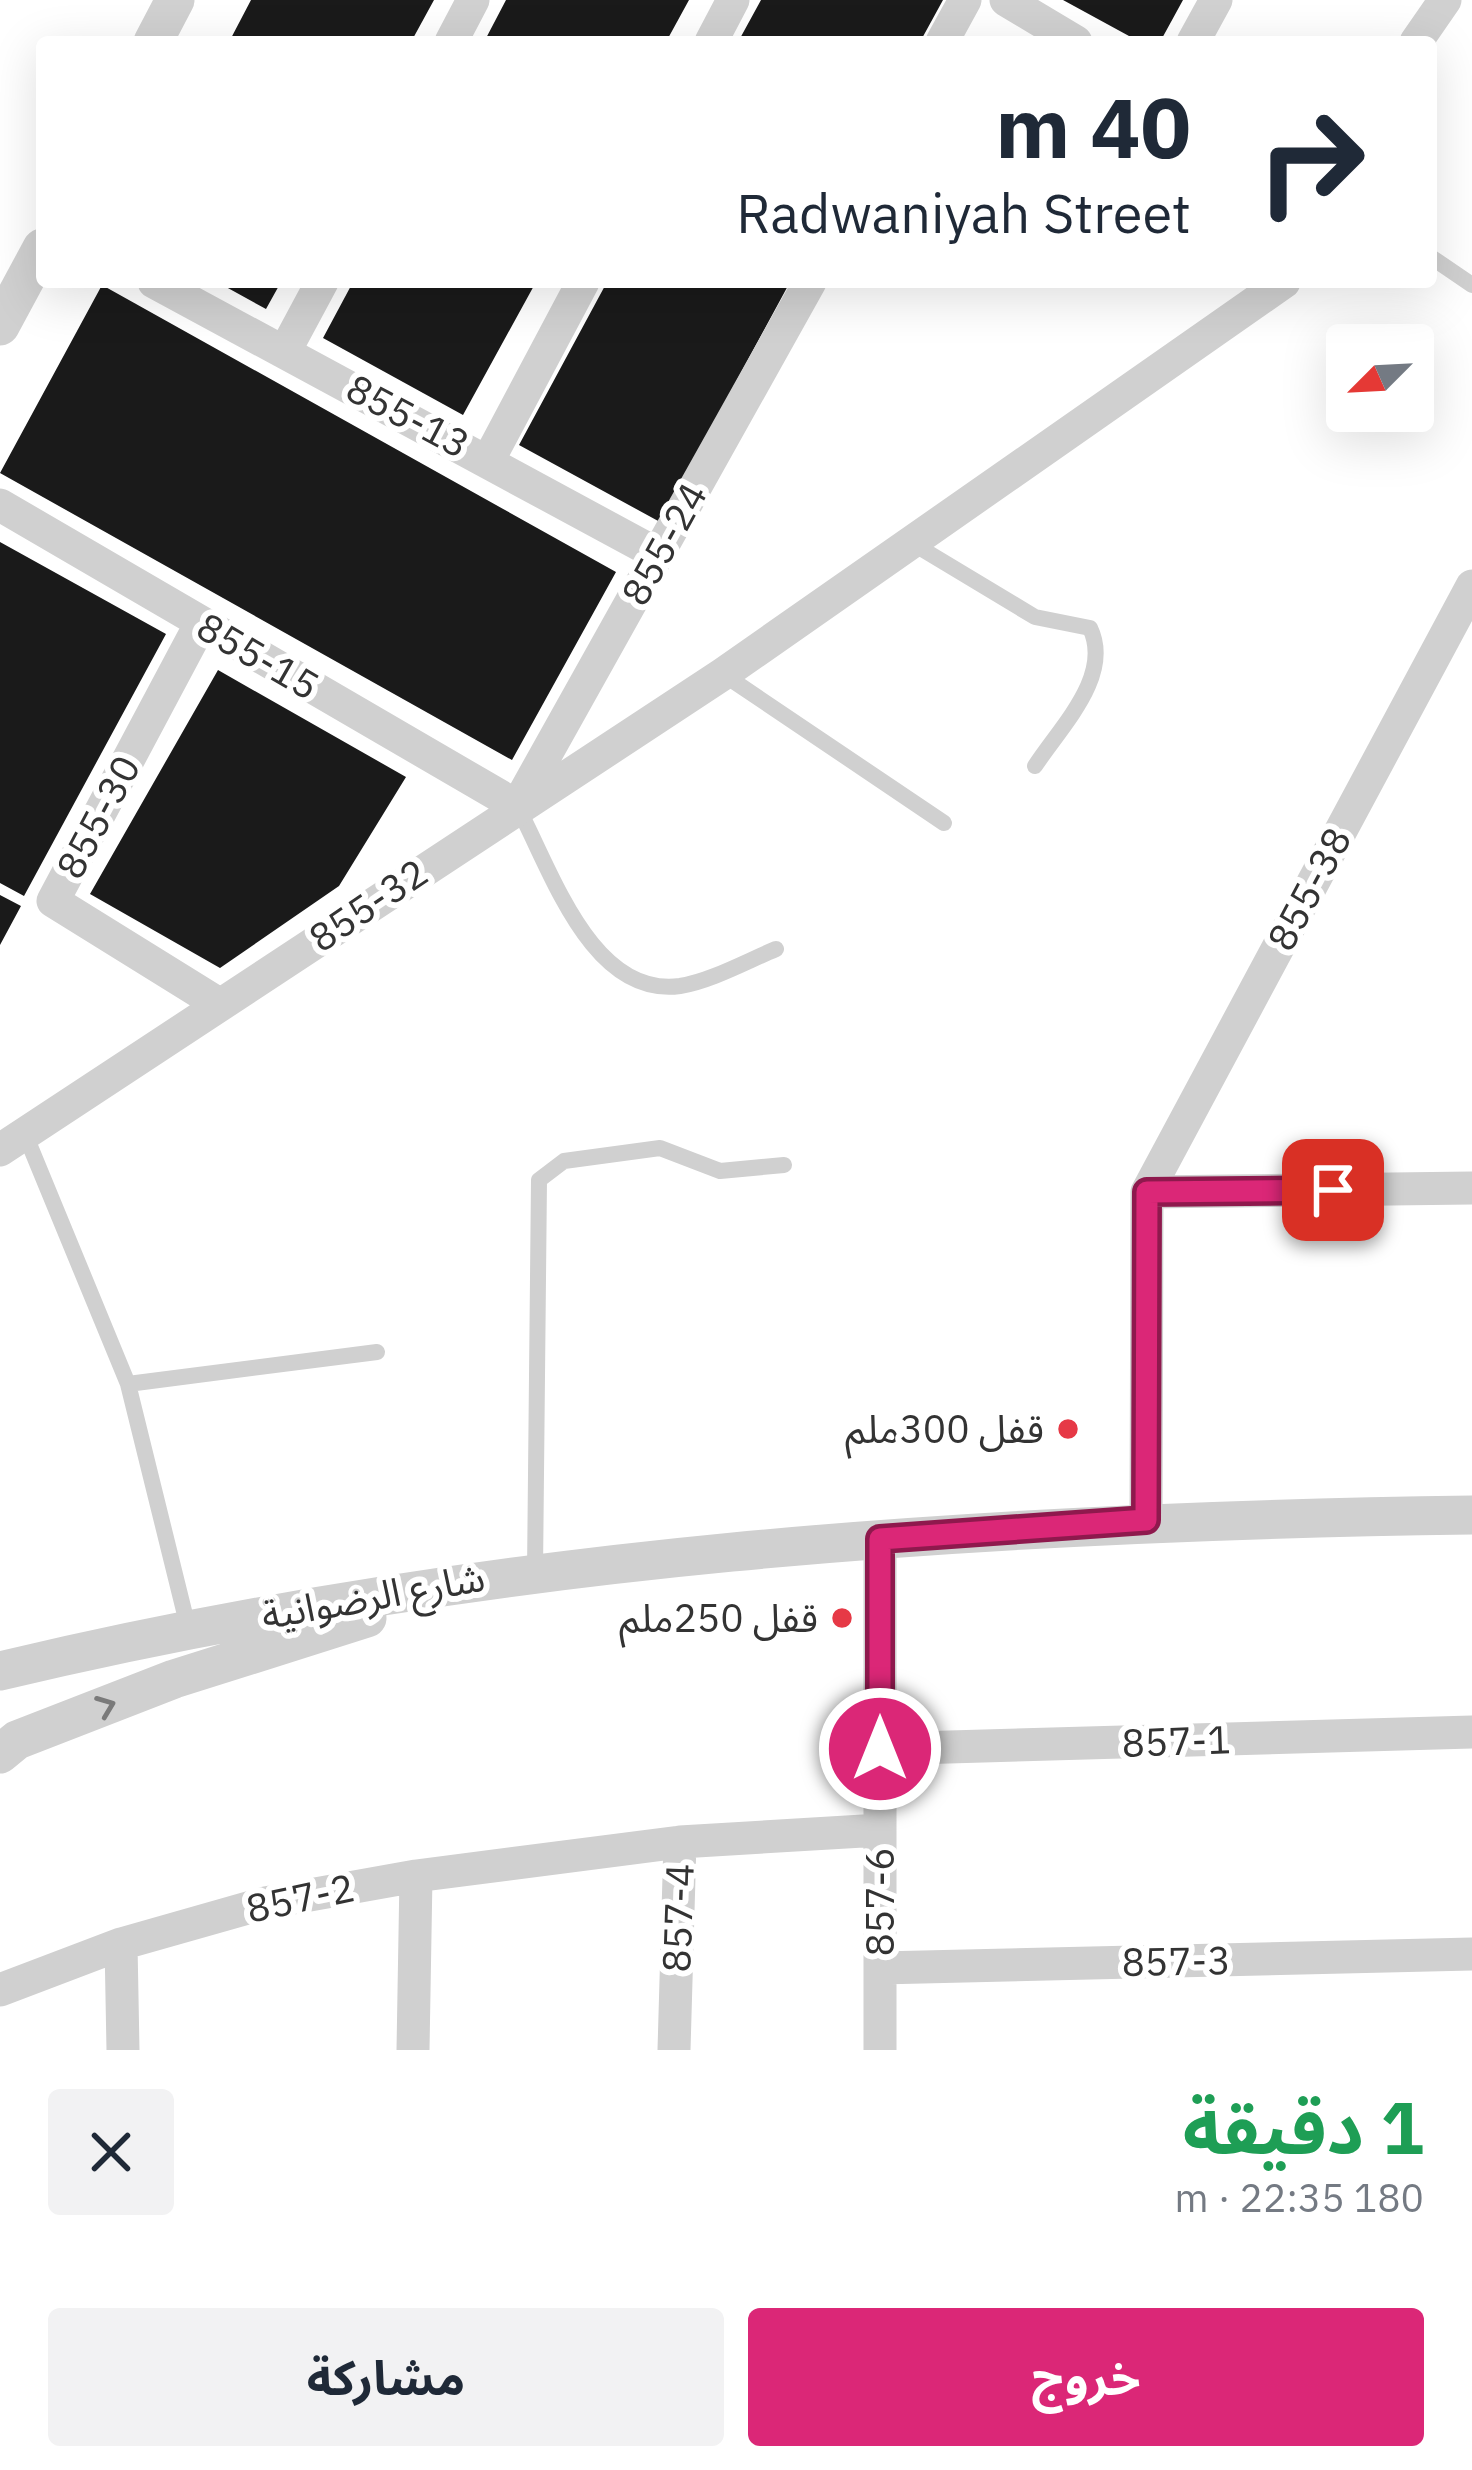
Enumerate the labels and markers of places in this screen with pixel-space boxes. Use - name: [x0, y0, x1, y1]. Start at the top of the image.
- pin: [1282, 1139, 1384, 1241]
- place label: قفل 300ملم: [845, 1403, 1044, 1459]
- marker: قفل 300ملم: [1055, 1416, 1081, 1442]
- place label: قفل 250ملم: [619, 1592, 818, 1648]
- marker: قفل 250ملم: [829, 1605, 855, 1631]

